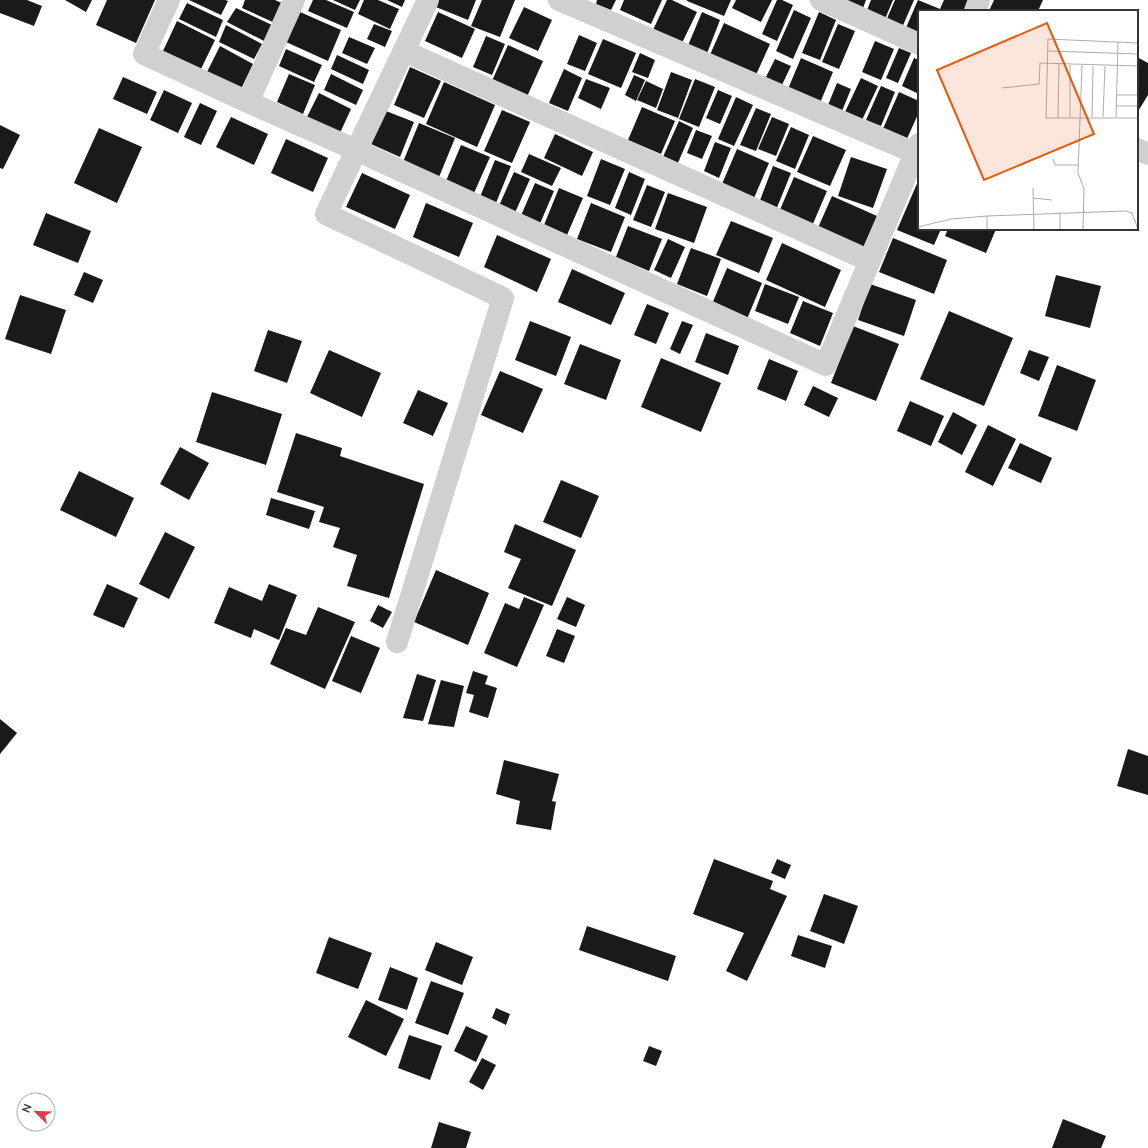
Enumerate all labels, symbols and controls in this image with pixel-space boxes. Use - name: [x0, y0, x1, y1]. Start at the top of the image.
- inset map: [918, 10, 1138, 230]
- north arrow: [16, 1092, 56, 1132]
- text: N: [19, 1102, 36, 1115]

